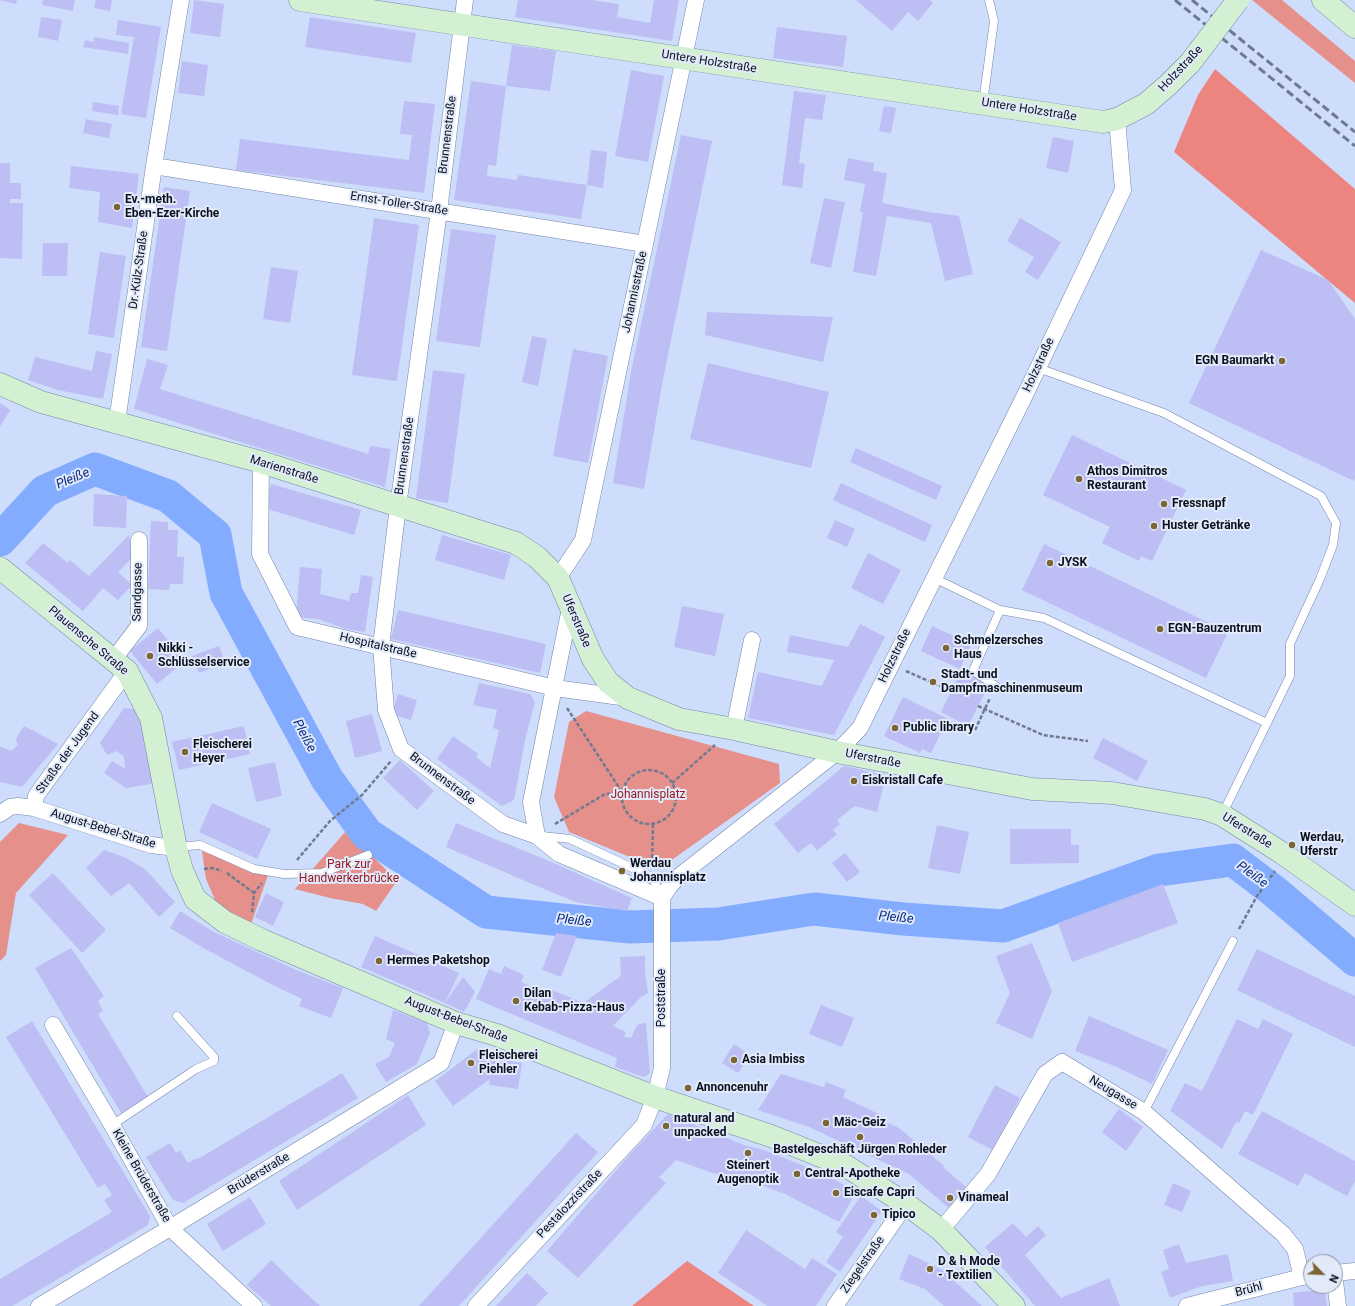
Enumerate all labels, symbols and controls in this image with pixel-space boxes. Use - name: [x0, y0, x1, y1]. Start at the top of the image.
- street label: Holzstraße: [1156, 43, 1206, 95]
- street label: Untere Holzstraße: [660, 47, 758, 77]
- street label: Brunnenstraße: [436, 95, 460, 175]
- street label: Untere Holzstraße: [980, 95, 1078, 125]
- street label: Ernst-Toller-Straße: [349, 189, 449, 219]
- place label: Ev.-meth. Eben-Ezer-Kirche: [125, 193, 219, 221]
- marker: Ev.-meth. Eben-Ezer-Kirche: [112, 202, 122, 212]
- street label: Dr.-Külz-Straße: [126, 230, 152, 310]
- street label: Johannisstraße: [619, 250, 651, 334]
- street label: Holzstraße: [1020, 336, 1058, 394]
- place label: EGN Baumarkt: [1195, 354, 1274, 368]
- marker: EGN Baumarkt: [1277, 356, 1287, 366]
- street label: Brunnenstraße: [392, 416, 418, 496]
- street label: Marienstraße: [248, 453, 320, 487]
- water label: Pleiße: [54, 465, 92, 493]
- place label: Athos Dimitros Restaurant: [1087, 465, 1167, 493]
- marker: Athos Dimitros Restaurant: [1074, 474, 1084, 484]
- place label: Fressnapf: [1172, 497, 1226, 511]
- marker: Fressnapf: [1159, 499, 1169, 509]
- place label: Huster Getränke: [1162, 519, 1250, 533]
- marker: Huster Getränke: [1149, 521, 1159, 531]
- place label: JYSK: [1058, 556, 1087, 570]
- marker: JYSK: [1045, 558, 1055, 568]
- street label: Sandgasse: [130, 562, 146, 622]
- street label: Uferstraße: [558, 592, 594, 650]
- street label: Plauensche Straße: [45, 603, 131, 679]
- place label: EGN-Bauzentrum: [1168, 622, 1262, 636]
- marker: EGN-Bauzentrum: [1155, 624, 1165, 634]
- street label: Holzstraße: [876, 627, 914, 685]
- street label: Hospitalstraße: [338, 630, 418, 662]
- place label: Schmelzersches Haus: [954, 634, 1043, 662]
- place label: Nikki - Schlüsselservice: [158, 642, 249, 670]
- marker: Schmelzersches Haus: [941, 643, 951, 653]
- marker: Nikki - Schlüsselservice: [145, 651, 155, 661]
- place label: Stadt- und Dampfmaschinenmuseum: [941, 668, 1083, 696]
- marker: Stadt- und Dampfmaschinenmuseum: [928, 677, 938, 687]
- street label: Straße der Jugend: [33, 709, 103, 797]
- water label: Pleiße: [289, 717, 319, 755]
- place label: Public library: [903, 721, 974, 735]
- marker: Public library: [890, 723, 900, 733]
- place label: Fleischerei Heyer: [193, 738, 252, 766]
- marker: Fleischerei Heyer: [180, 747, 190, 757]
- street label: Uferstraße: [844, 747, 902, 771]
- street label: Brunnenstraße: [406, 750, 478, 808]
- place label: Eiskristall Cafe: [862, 774, 943, 788]
- marker: Eiskristall Cafe: [849, 776, 859, 786]
- park label: Johannisplatz: [610, 788, 686, 802]
- street label: August-Bebel-Straße: [49, 806, 157, 852]
- street label: Uferstraße: [1219, 810, 1275, 852]
- place label: Werdau, Uferstr: [1300, 831, 1344, 859]
- marker: Werdau, Uferstr: [1287, 840, 1297, 850]
- place label: Werdau Johannisplatz: [630, 857, 706, 885]
- park label: Park zur Handwerkerbrücke: [299, 858, 399, 886]
- water label: Pleiße: [1233, 858, 1271, 892]
- marker: Werdau Johannisplatz: [617, 866, 627, 876]
- water label: Pleiße: [878, 908, 914, 928]
- water label: Pleiße: [556, 911, 592, 931]
- place label: Hermes Paketshop: [387, 954, 490, 968]
- marker: Hermes Paketshop: [374, 956, 384, 966]
- street label: Poststraße: [655, 969, 669, 1027]
- place label: Dilan Kebab-Pizza-Haus: [524, 987, 625, 1015]
- street label: August-Bebel-Straße: [402, 994, 510, 1046]
- marker: Dilan Kebab-Pizza-Haus: [511, 996, 521, 1006]
- place label: Fleischerei Piehler: [479, 1049, 538, 1077]
- place label: Asia Imbiss: [742, 1053, 805, 1067]
- marker: Asia Imbiss: [729, 1055, 739, 1065]
- marker: Fleischerei Piehler: [466, 1058, 476, 1068]
- street label: Neugasse: [1086, 1073, 1140, 1113]
- place label: Annoncenuhr: [696, 1081, 768, 1095]
- marker: Annoncenuhr: [683, 1083, 693, 1093]
- place label: natural and unpacked: [674, 1112, 735, 1140]
- place label: Mäc-Geiz: [834, 1116, 886, 1130]
- marker: Mäc-Geiz: [821, 1118, 831, 1128]
- marker: natural and unpacked: [661, 1121, 671, 1131]
- street label: Kleine Brüderstraße: [109, 1127, 173, 1225]
- marker: Bastelgeschäft Jürgen Rohleder: [855, 1132, 865, 1142]
- place label: Bastelgeschäft Jürgen Rohleder: [773, 1143, 947, 1157]
- marker: Steinert Augenoptik: [743, 1148, 753, 1158]
- street label: Brüderstraße: [226, 1150, 292, 1198]
- place label: Steinert Augenoptik: [717, 1159, 779, 1187]
- street label: Pestalozzistraße: [534, 1167, 606, 1241]
- place label: Central-Apotheke: [805, 1167, 900, 1181]
- marker: Central-Apotheke: [792, 1169, 802, 1179]
- place label: Eiscafe Capri: [844, 1186, 915, 1200]
- marker: Eiscafe Capri: [831, 1188, 841, 1198]
- place label: Vinameal: [958, 1191, 1009, 1205]
- marker: Vinameal: [945, 1193, 955, 1203]
- place label: Tipico: [882, 1208, 916, 1222]
- marker: Tipico: [869, 1210, 879, 1220]
- street label: Ziegelstraße: [838, 1234, 888, 1296]
- north arrow: [1303, 1254, 1343, 1294]
- place label: D & h Mode - Textilien: [938, 1255, 1000, 1283]
- marker: D & h Mode - Textilien: [925, 1264, 935, 1274]
- text: N: [1326, 1272, 1341, 1285]
- street label: Brühl: [1234, 1280, 1264, 1300]

